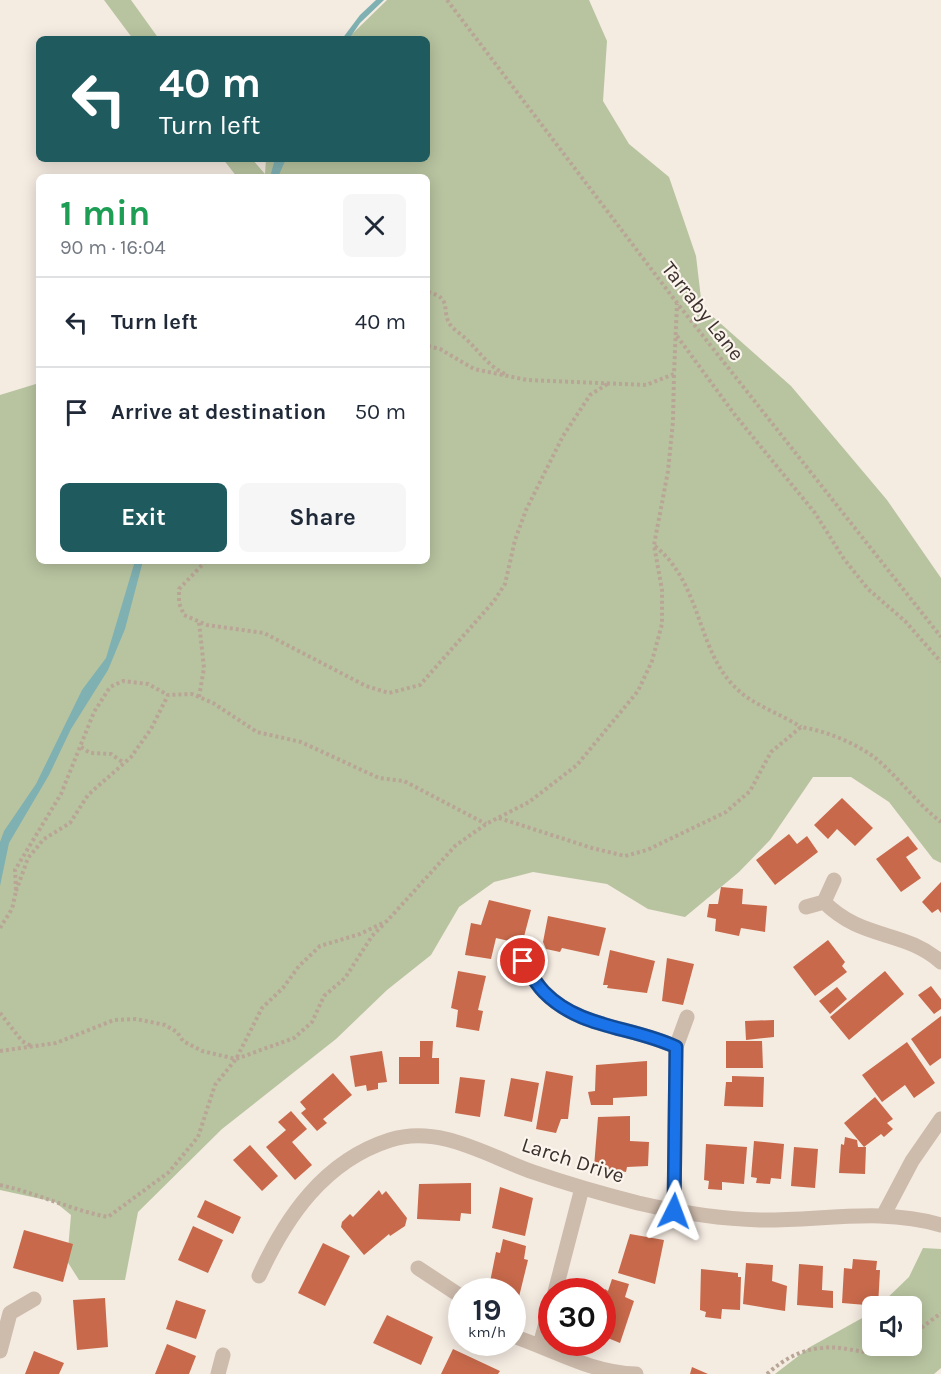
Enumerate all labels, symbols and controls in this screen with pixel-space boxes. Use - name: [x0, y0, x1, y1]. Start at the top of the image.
- text: 40 m: [159, 58, 261, 108]
- icon: left: [60, 60, 138, 138]
- text: Turn left: [159, 109, 260, 141]
- text: 1 min: [60, 192, 150, 234]
- button: close: [343, 194, 406, 257]
- text: 90 m · 16:04: [60, 236, 166, 259]
- street label: Tarraby Lane: [657, 257, 749, 365]
- icon: left: [60, 306, 93, 339]
- text: Turn left: [111, 309, 198, 335]
- text: 40 m: [355, 309, 406, 335]
- icon: arrive: [60, 396, 93, 429]
- text: Arrive at destination: [111, 399, 326, 425]
- text: 50 m: [355, 399, 406, 425]
- button: Exit: [60, 483, 227, 552]
- button: Share: [239, 483, 406, 552]
- pin: [497, 935, 548, 986]
- icon: arrive: [506, 944, 539, 977]
- street label: Larch Drive: [519, 1132, 627, 1188]
- position arrow: [642, 1179, 706, 1243]
- speed limit sign: 30: [538, 1278, 616, 1356]
- text: 19: [472, 1292, 501, 1328]
- map controls: [862, 1296, 922, 1356]
- button: sound: [862, 1296, 922, 1356]
- text: km/h: [468, 1323, 506, 1341]

